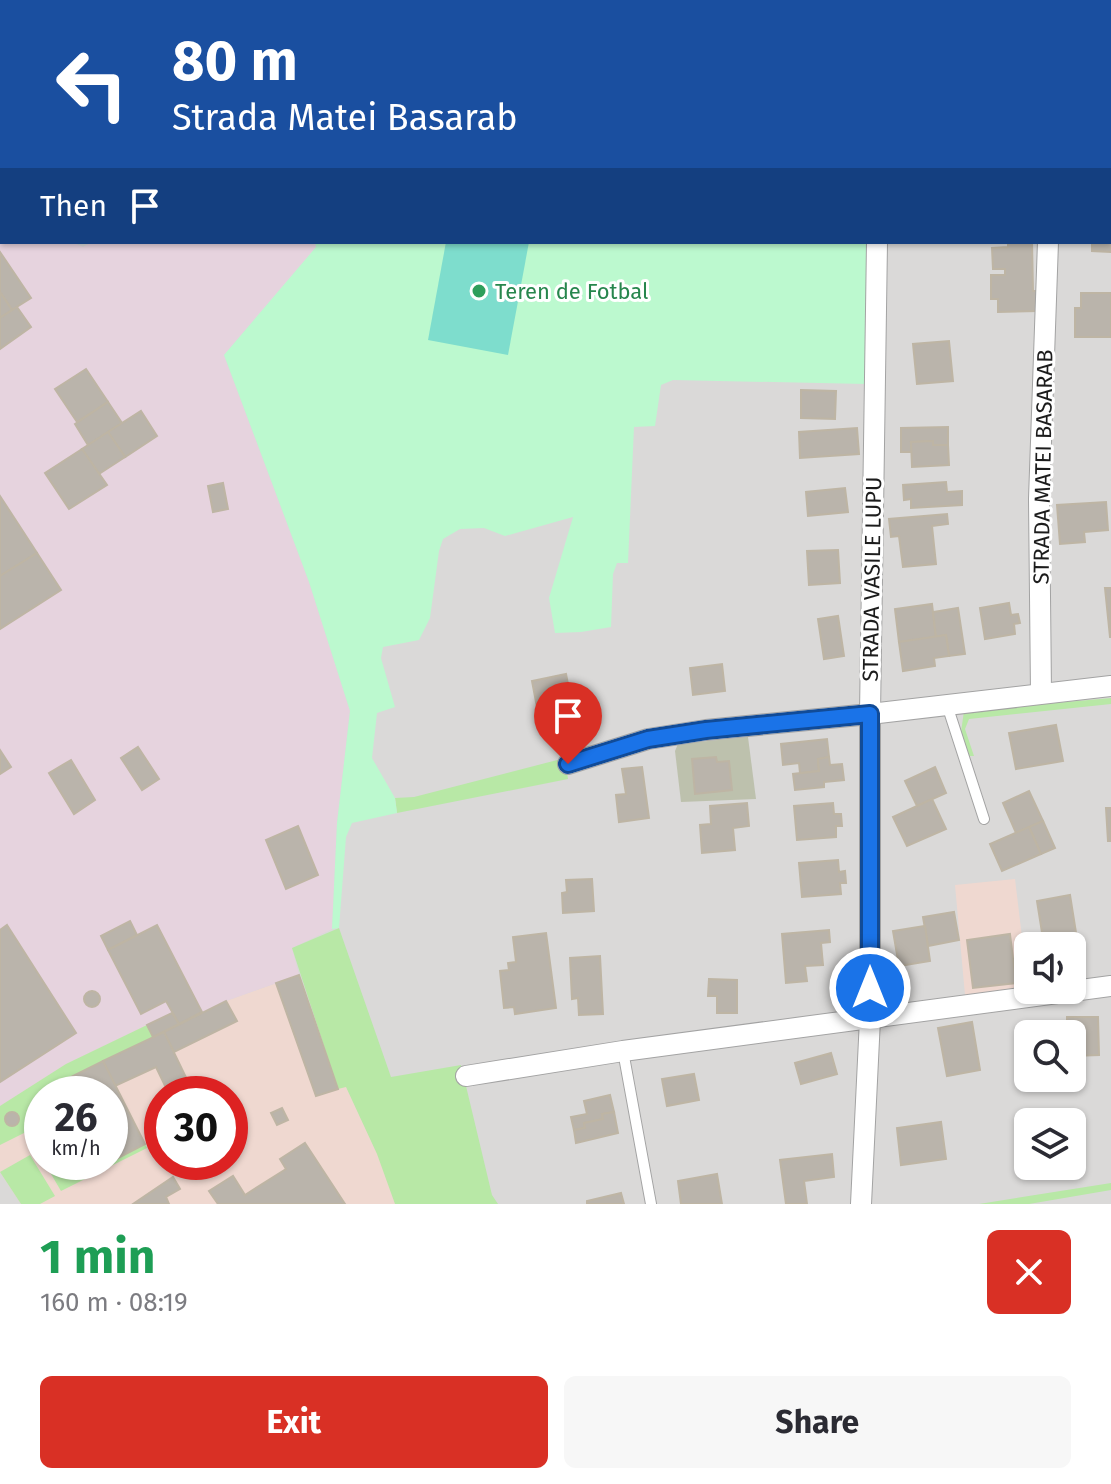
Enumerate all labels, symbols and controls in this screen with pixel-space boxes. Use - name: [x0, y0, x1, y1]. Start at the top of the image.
- text: 80 m: [172, 28, 298, 95]
- icon: left: [40, 32, 144, 136]
- text: Strada Matei Basarab: [172, 96, 518, 140]
- icon: arrive: [123, 184, 167, 228]
- text: Then: [40, 188, 107, 224]
- place label: Teren de Fotbal: [495, 278, 649, 305]
- marker: Teren de Fotbal: [470, 282, 488, 300]
- street label: STRADA MATEI BASARAB: [1027, 349, 1059, 585]
- street label: STRADA VASILE LUPU: [857, 476, 887, 682]
- pin: [534, 682, 602, 764]
- icon: arrive: [546, 694, 590, 738]
- map controls: [1014, 932, 1086, 1180]
- button: sound: [1014, 932, 1086, 1004]
- position arrow: [828, 946, 912, 1030]
- button: search: [1014, 1020, 1086, 1092]
- speed limit sign: 30: [144, 1076, 248, 1180]
- text: 26: [54, 1094, 98, 1142]
- button: layers: [1014, 1108, 1086, 1180]
- text: km/h: [51, 1136, 101, 1160]
- text: 1 min: [40, 1228, 155, 1286]
- button: close: [987, 1230, 1071, 1314]
- text: 160 m · 08:19: [40, 1287, 188, 1318]
- button: Exit: [40, 1376, 548, 1468]
- button: Share: [564, 1376, 1071, 1468]

